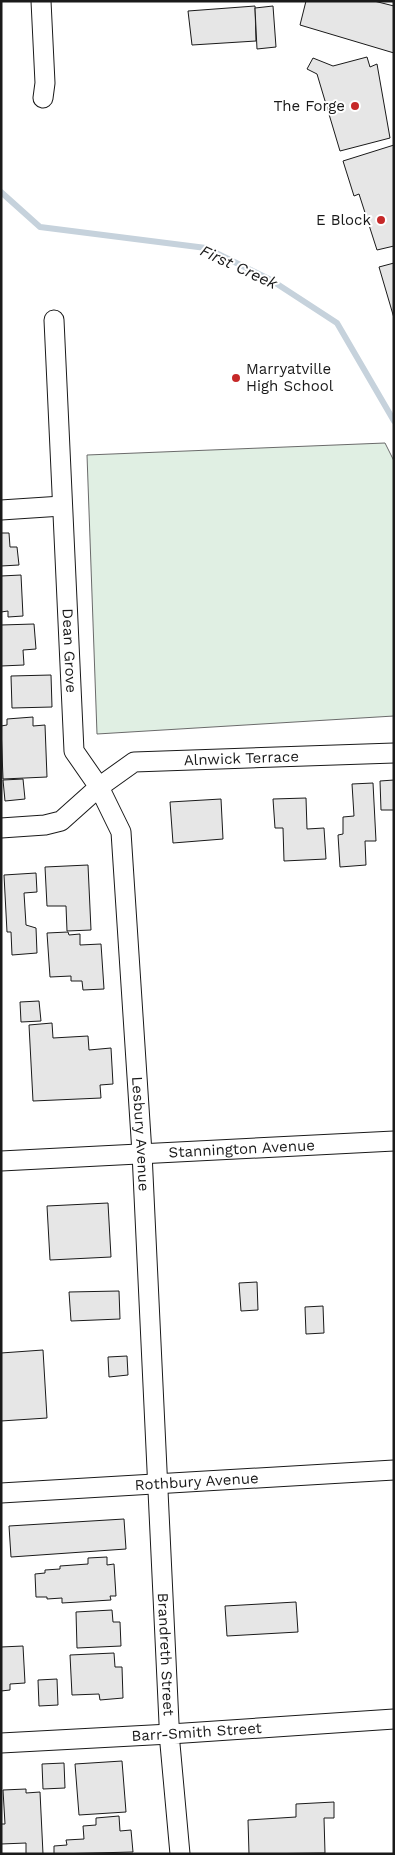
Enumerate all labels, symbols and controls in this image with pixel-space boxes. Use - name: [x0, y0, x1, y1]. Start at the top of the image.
- place label: The Forge: [273, 97, 345, 115]
- marker: The Forge: [349, 100, 361, 112]
- place label: E Block: [316, 211, 371, 229]
- marker: E Block: [375, 214, 387, 226]
- water label: First Creek: [197, 241, 282, 294]
- place label: Marryatville High School: [246, 360, 334, 395]
- marker: Marryatville High School: [230, 372, 242, 384]
- street label: Dean Grove: [58, 608, 80, 693]
- street label: Alnwick Terrace: [183, 747, 299, 769]
- street label: Lesbury Avenue: [128, 1076, 153, 1192]
- street label: Stannington Avenue: [168, 1136, 315, 1161]
- street label: Rothbury Avenue: [134, 1469, 259, 1494]
- street label: Brandreth Street: [154, 1592, 178, 1717]
- street label: Barr-Smith Street: [131, 1719, 263, 1745]

